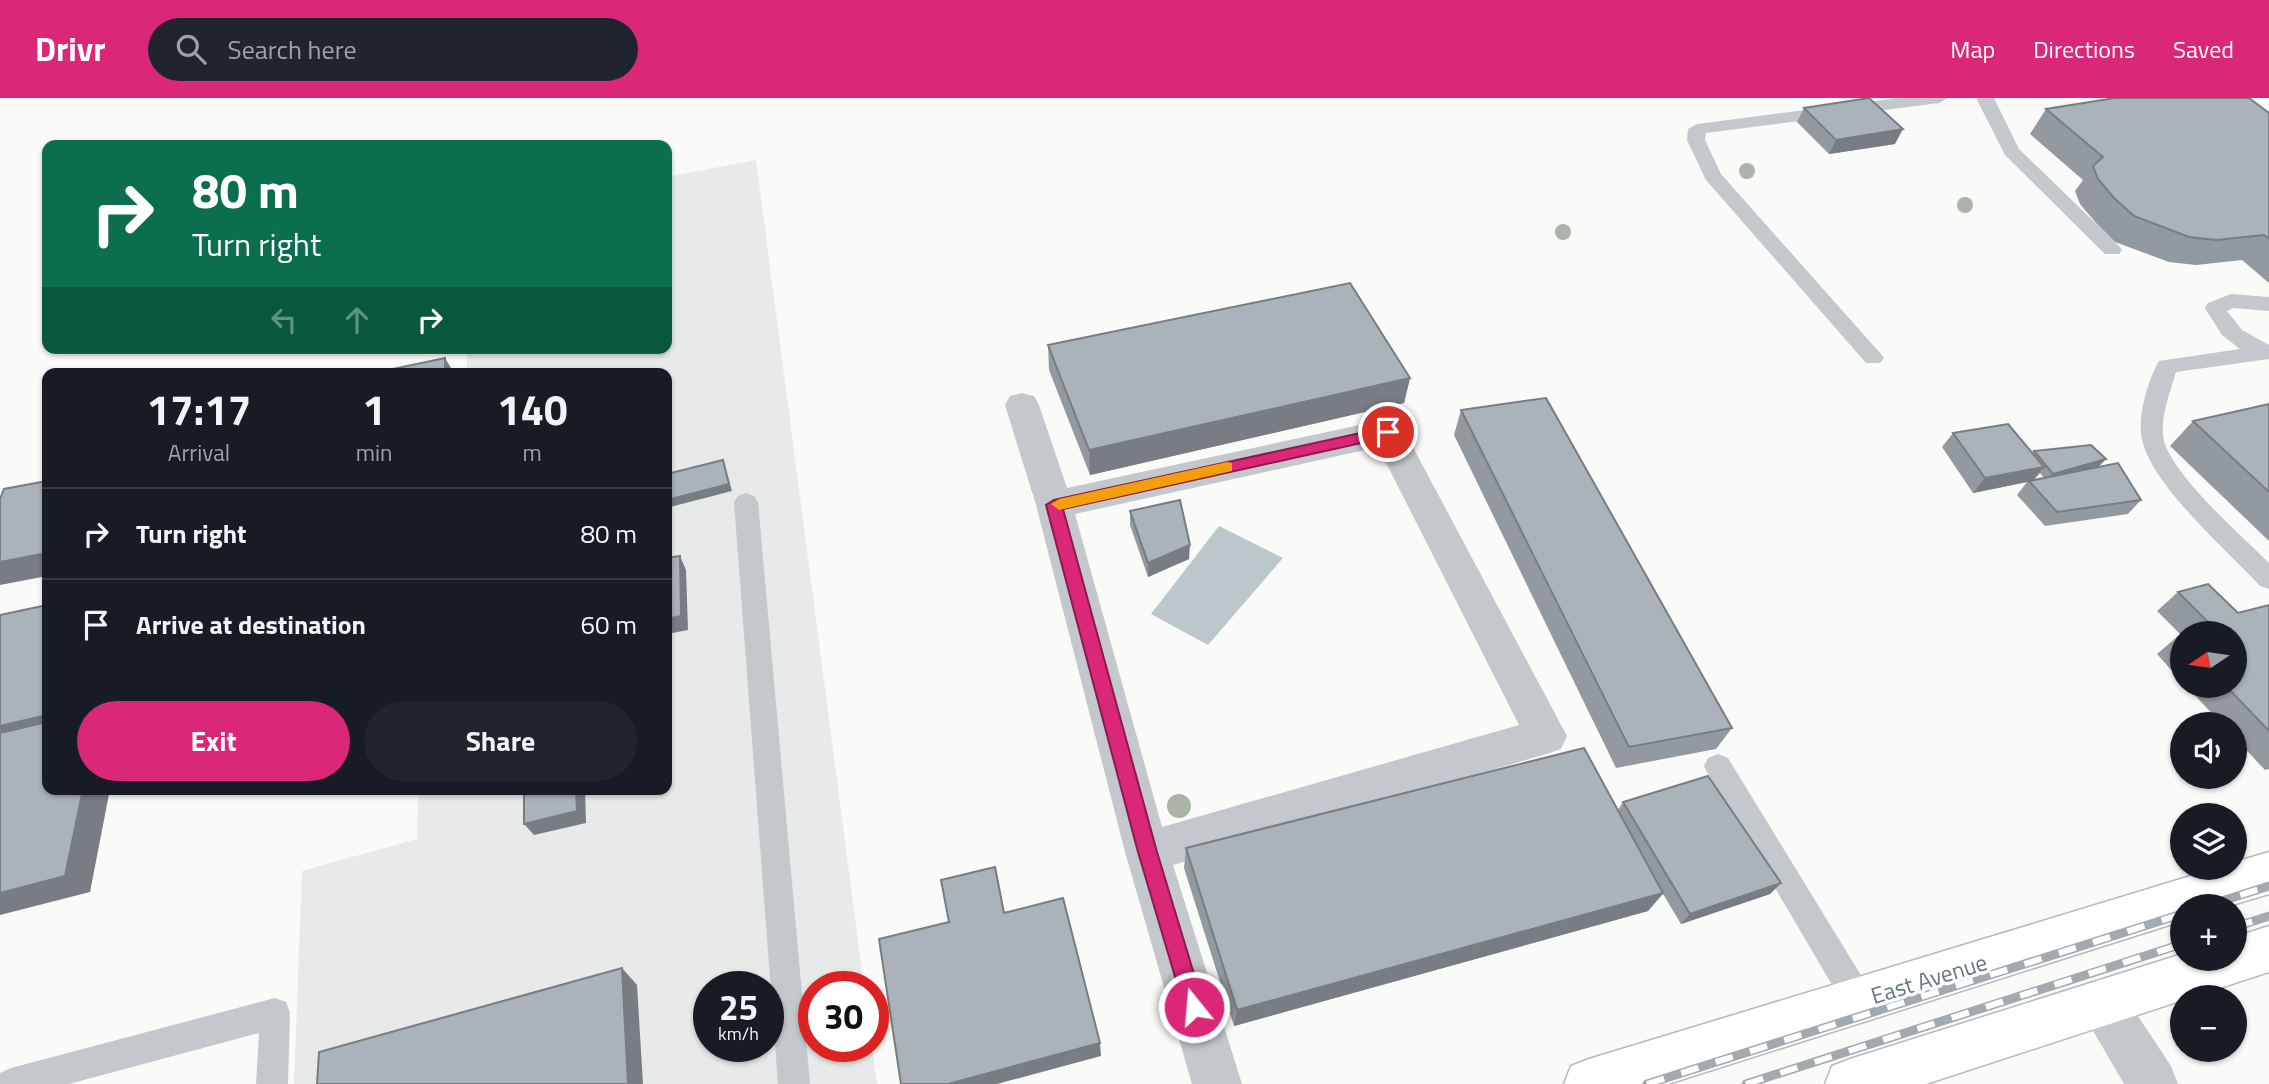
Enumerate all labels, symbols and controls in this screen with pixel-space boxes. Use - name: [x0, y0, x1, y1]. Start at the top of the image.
- search box: [148, 18, 638, 81]
- text: Drivr: [35, 24, 106, 74]
- icon: search: [172, 30, 210, 68]
- text: Search here: [228, 30, 357, 69]
- text: Map: [1950, 31, 1995, 67]
- text: Directions: [2033, 31, 2135, 67]
- text: Saved: [2173, 31, 2234, 67]
- text: 80 m: [192, 152, 299, 227]
- icon: right: [77, 168, 168, 259]
- text: Turn right: [192, 220, 321, 268]
- icon: left: [265, 301, 303, 339]
- icon: ahead: [338, 301, 376, 339]
- icon: right: [411, 301, 449, 339]
- text: 17:17: [146, 377, 251, 441]
- text: 1: [362, 377, 386, 441]
- text: 140: [497, 377, 567, 441]
- pin: [1358, 402, 1418, 462]
- icon: arrive: [1369, 413, 1407, 451]
- text: Arrival: [168, 435, 230, 470]
- text: min: [356, 435, 392, 470]
- text: m: [523, 435, 542, 470]
- text: Turn right: [136, 514, 247, 553]
- text: 80 m: [580, 514, 637, 553]
- icon: right: [77, 515, 115, 553]
- text: Arrive at destination: [136, 605, 366, 644]
- text: 60 m: [580, 605, 637, 644]
- icon: arrive: [77, 606, 115, 644]
- north arrow: [2170, 621, 2247, 698]
- map controls: [2170, 621, 2247, 1062]
- button: Exit: [77, 701, 350, 781]
- button: Share: [364, 701, 637, 781]
- button: sound: [2170, 712, 2247, 789]
- button: layers: [2170, 803, 2247, 880]
- button: +: [2170, 894, 2247, 971]
- street label: East Avenue: [1866, 944, 1991, 1013]
- position arrow: [1157, 970, 1231, 1044]
- speed limit sign: 30: [798, 971, 889, 1062]
- text: 25: [719, 980, 758, 1034]
- button: −: [2170, 985, 2247, 1062]
- text: km/h: [718, 1020, 759, 1047]

